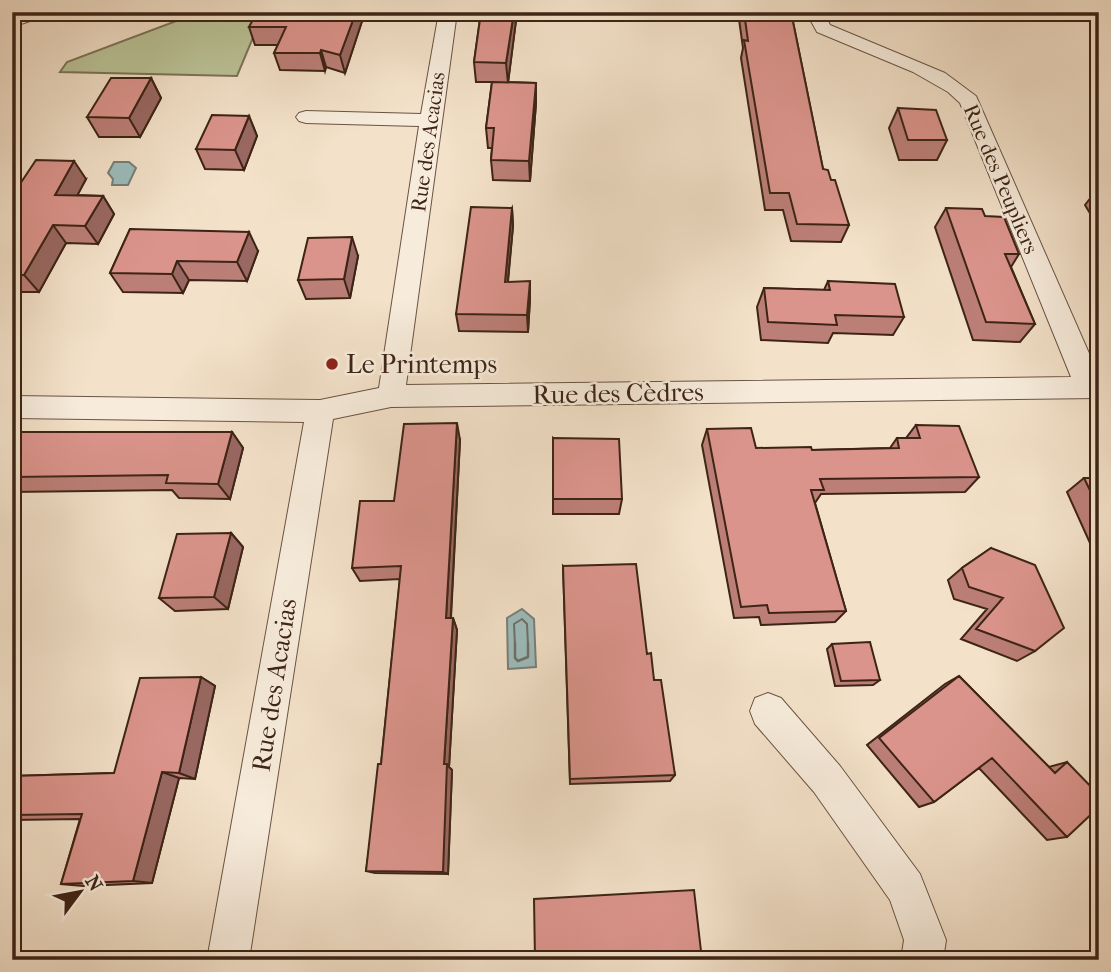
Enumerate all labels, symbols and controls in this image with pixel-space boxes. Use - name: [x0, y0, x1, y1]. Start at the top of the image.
- street label: Rue des Acacias: [406, 70, 450, 214]
- street label: Rue des Peupliers: [959, 101, 1043, 258]
- place label: Le Printemps: [346, 349, 497, 380]
- marker: Le Printemps: [324, 356, 340, 372]
- street label: Rue des Cèdres: [532, 377, 704, 410]
- street label: Rue des Acacias: [246, 596, 303, 774]
- north arrow: [46, 856, 116, 926]
- text: N: [80, 872, 107, 896]

